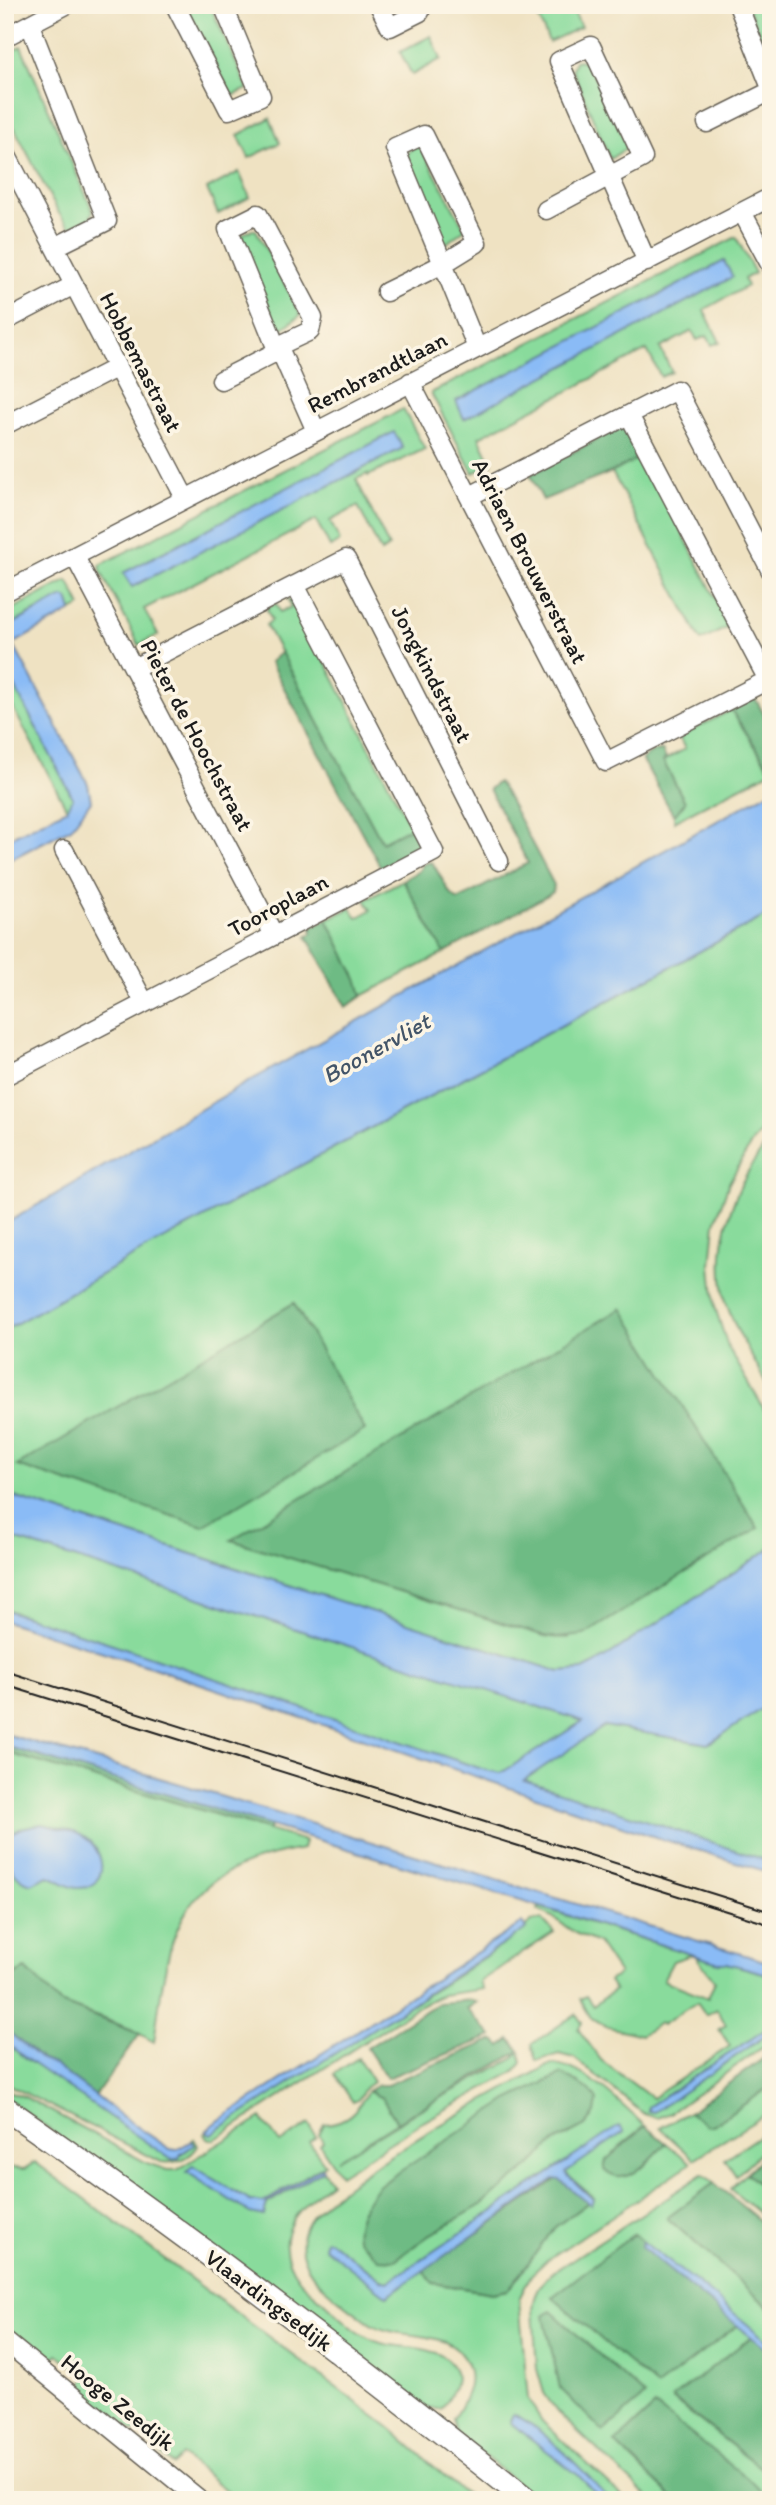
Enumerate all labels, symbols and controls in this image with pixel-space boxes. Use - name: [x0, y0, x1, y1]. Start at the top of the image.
- street label: Hobbemastraat: [94, 287, 188, 437]
- street label: Rembrandtlaan: [302, 325, 452, 419]
- street label: Adriaen Brouwerstraat: [466, 454, 594, 668]
- street label: Jongkindstraat: [385, 601, 479, 748]
- street label: Pieter de Hoochstraat: [134, 634, 260, 836]
- street label: Tooroplaan: [223, 867, 333, 943]
- water label: Boonervliet: [317, 1006, 437, 1089]
- street label: Vlaardingsedijk: [200, 2243, 338, 2357]
- street label: Hooge Zeedijk: [56, 2348, 181, 2456]

